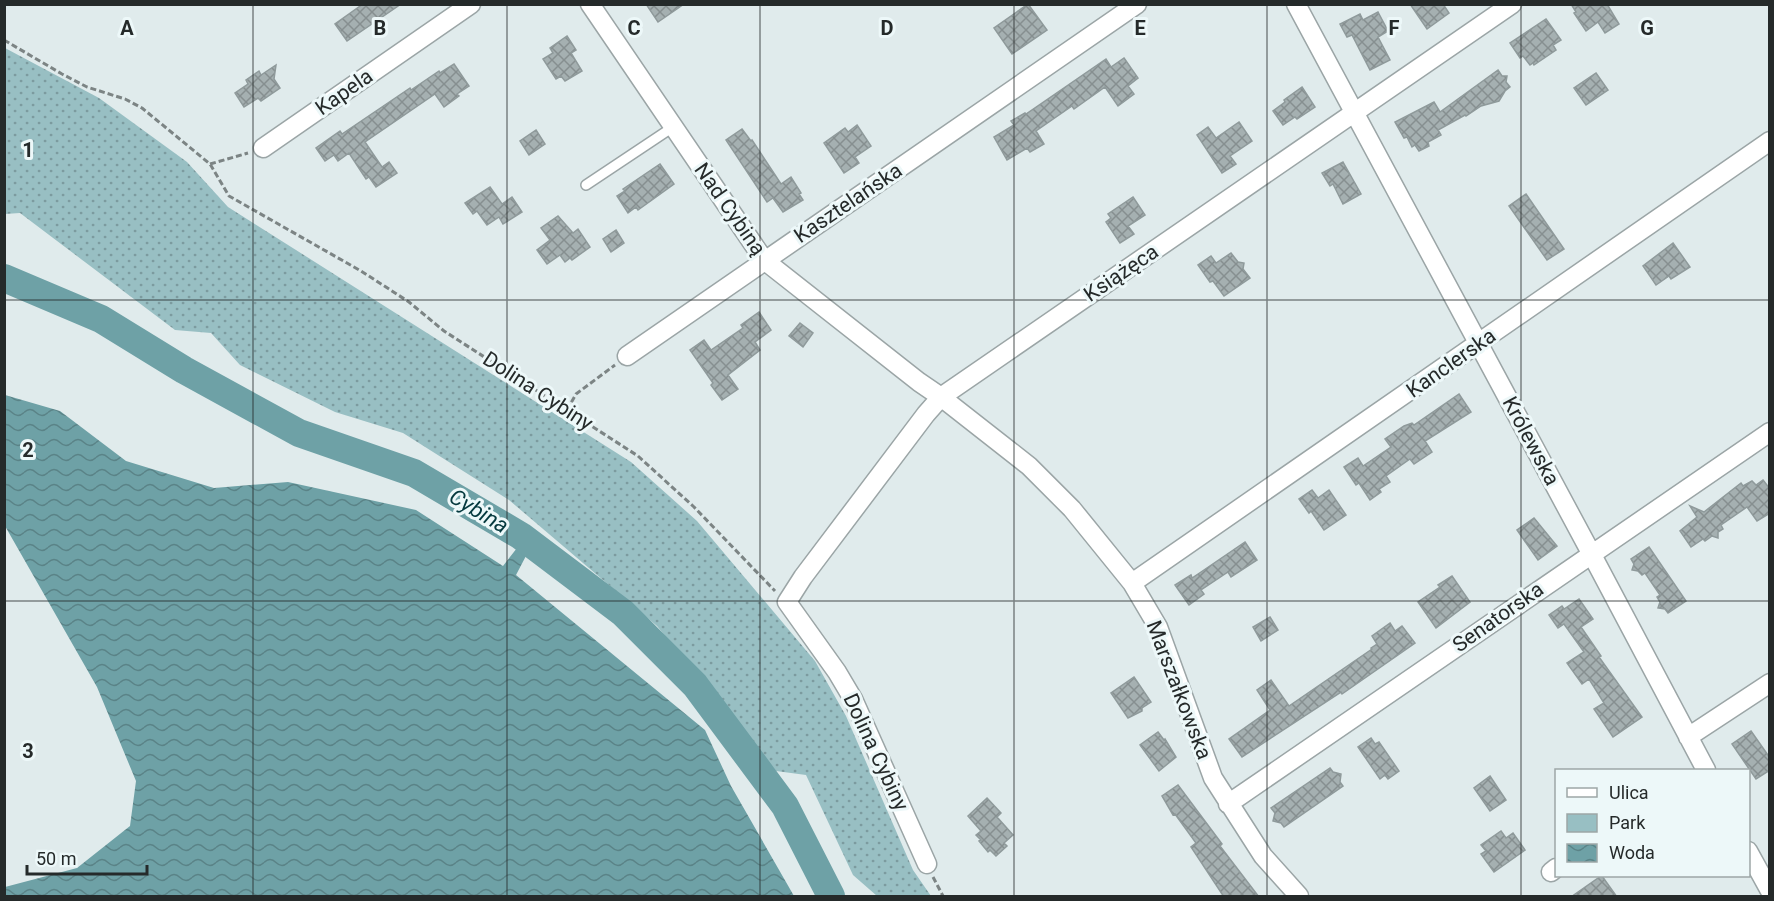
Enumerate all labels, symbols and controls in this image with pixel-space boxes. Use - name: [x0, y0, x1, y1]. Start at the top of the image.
- text: A: [120, 16, 134, 40]
- text: B: [374, 16, 386, 40]
- text: C: [627, 16, 641, 40]
- text: D: [881, 16, 894, 40]
- text: E: [1134, 16, 1146, 40]
- text: F: [1389, 16, 1400, 40]
- text: G: [1640, 16, 1654, 40]
- street label: Kapela: [311, 64, 377, 120]
- text: 1: [22, 138, 34, 162]
- street label: Nad Cybiną: [689, 158, 771, 260]
- street label: Kasztelańska: [790, 158, 906, 248]
- street label: Książęca: [1079, 239, 1163, 307]
- street label: Kanclerska: [1402, 324, 1500, 402]
- street label: Dolina Cybiny: [479, 347, 598, 435]
- street label: Królewska: [1498, 393, 1564, 489]
- text: 2: [22, 438, 34, 462]
- water label: Cybina: [445, 484, 513, 538]
- street label: Senatorska: [1448, 577, 1548, 657]
- street label: Marszałkowska: [1142, 617, 1216, 763]
- street label: Dolina Cybiny: [838, 690, 914, 814]
- text: 3: [22, 739, 34, 763]
- legend: [1555, 769, 1750, 877]
- text: Ulica: [1609, 782, 1649, 803]
- text: Park: [1609, 812, 1646, 833]
- scale bar: [27, 838, 147, 876]
- text: Woda: [1609, 842, 1655, 863]
- text: 50 m: [36, 848, 76, 869]

